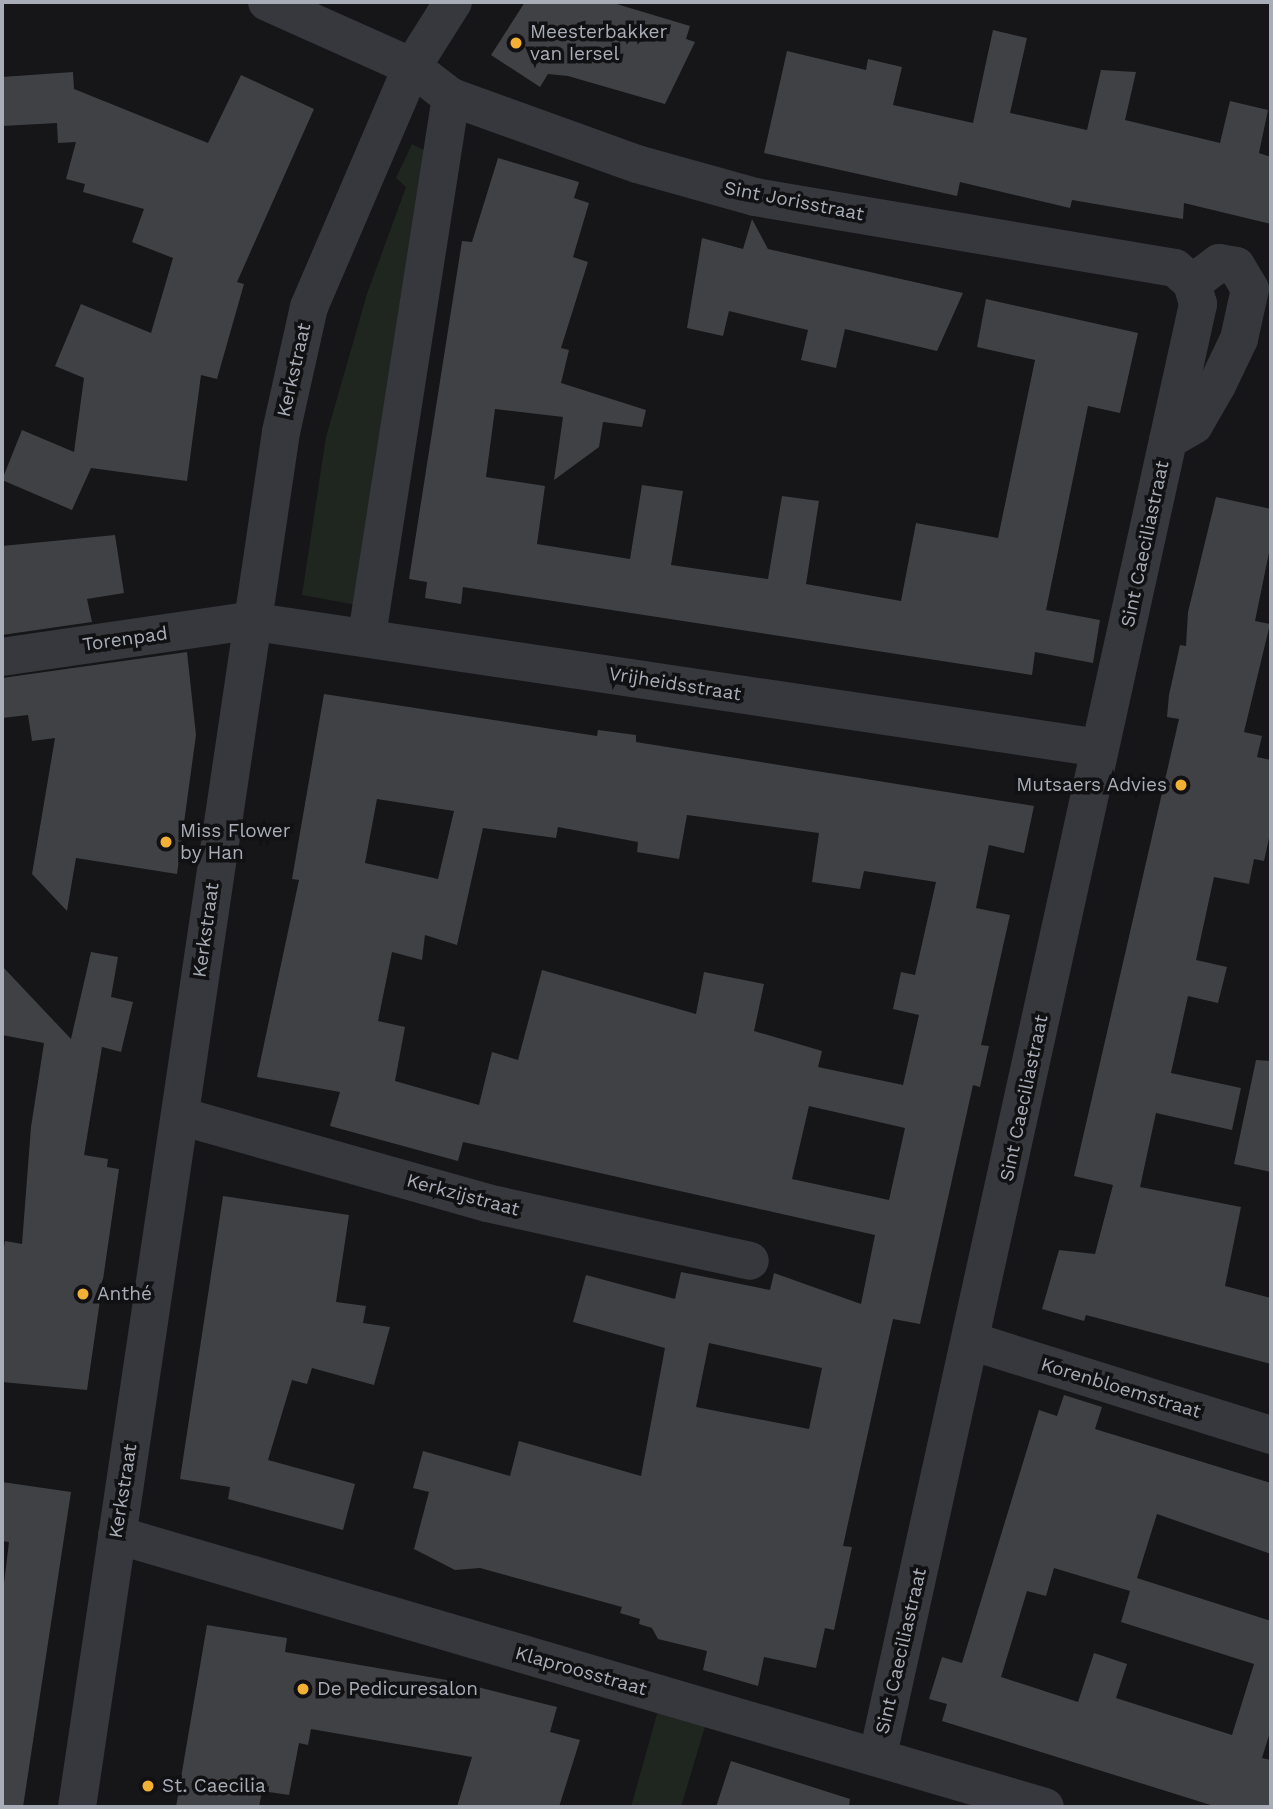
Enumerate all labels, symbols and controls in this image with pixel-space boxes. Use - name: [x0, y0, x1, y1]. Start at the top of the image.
- place label: Meesterbakker van Iersel: [530, 21, 667, 65]
- marker: Meesterbakker van Iersel: [508, 35, 524, 51]
- street label: Sint Jorisstraat: [722, 176, 866, 226]
- street label: Kerkstraat: [272, 321, 316, 419]
- street label: Sint Caeciliastraat: [1116, 459, 1174, 629]
- street label: Torenpad: [81, 622, 169, 656]
- street label: Vrijheidsstraat: [607, 662, 743, 706]
- place label: Mutsaers Advies: [1015, 774, 1167, 796]
- marker: Mutsaers Advies: [1173, 777, 1189, 793]
- place label: Miss Flower by Han: [180, 820, 291, 864]
- marker: Miss Flower by Han: [158, 834, 174, 850]
- street label: Kerkstraat: [188, 881, 224, 979]
- street label: Sint Caeciliastraat: [995, 1013, 1053, 1183]
- street label: Kerkzijstraat: [404, 1169, 522, 1221]
- place label: Anthé: [97, 1283, 152, 1305]
- marker: Anthé: [75, 1286, 91, 1302]
- street label: Korenbloemstraat: [1038, 1353, 1204, 1423]
- street label: Kerkstraat: [104, 1442, 142, 1540]
- street label: Sint Caeciliastraat: [871, 1566, 931, 1736]
- street label: Klaproosstraat: [513, 1641, 649, 1701]
- place label: De Pedicuresalon: [317, 1678, 478, 1700]
- marker: De Pedicuresalon: [295, 1681, 311, 1697]
- place label: St. Caecilia: [162, 1775, 266, 1797]
- marker: St. Caecilia: [140, 1778, 156, 1794]

